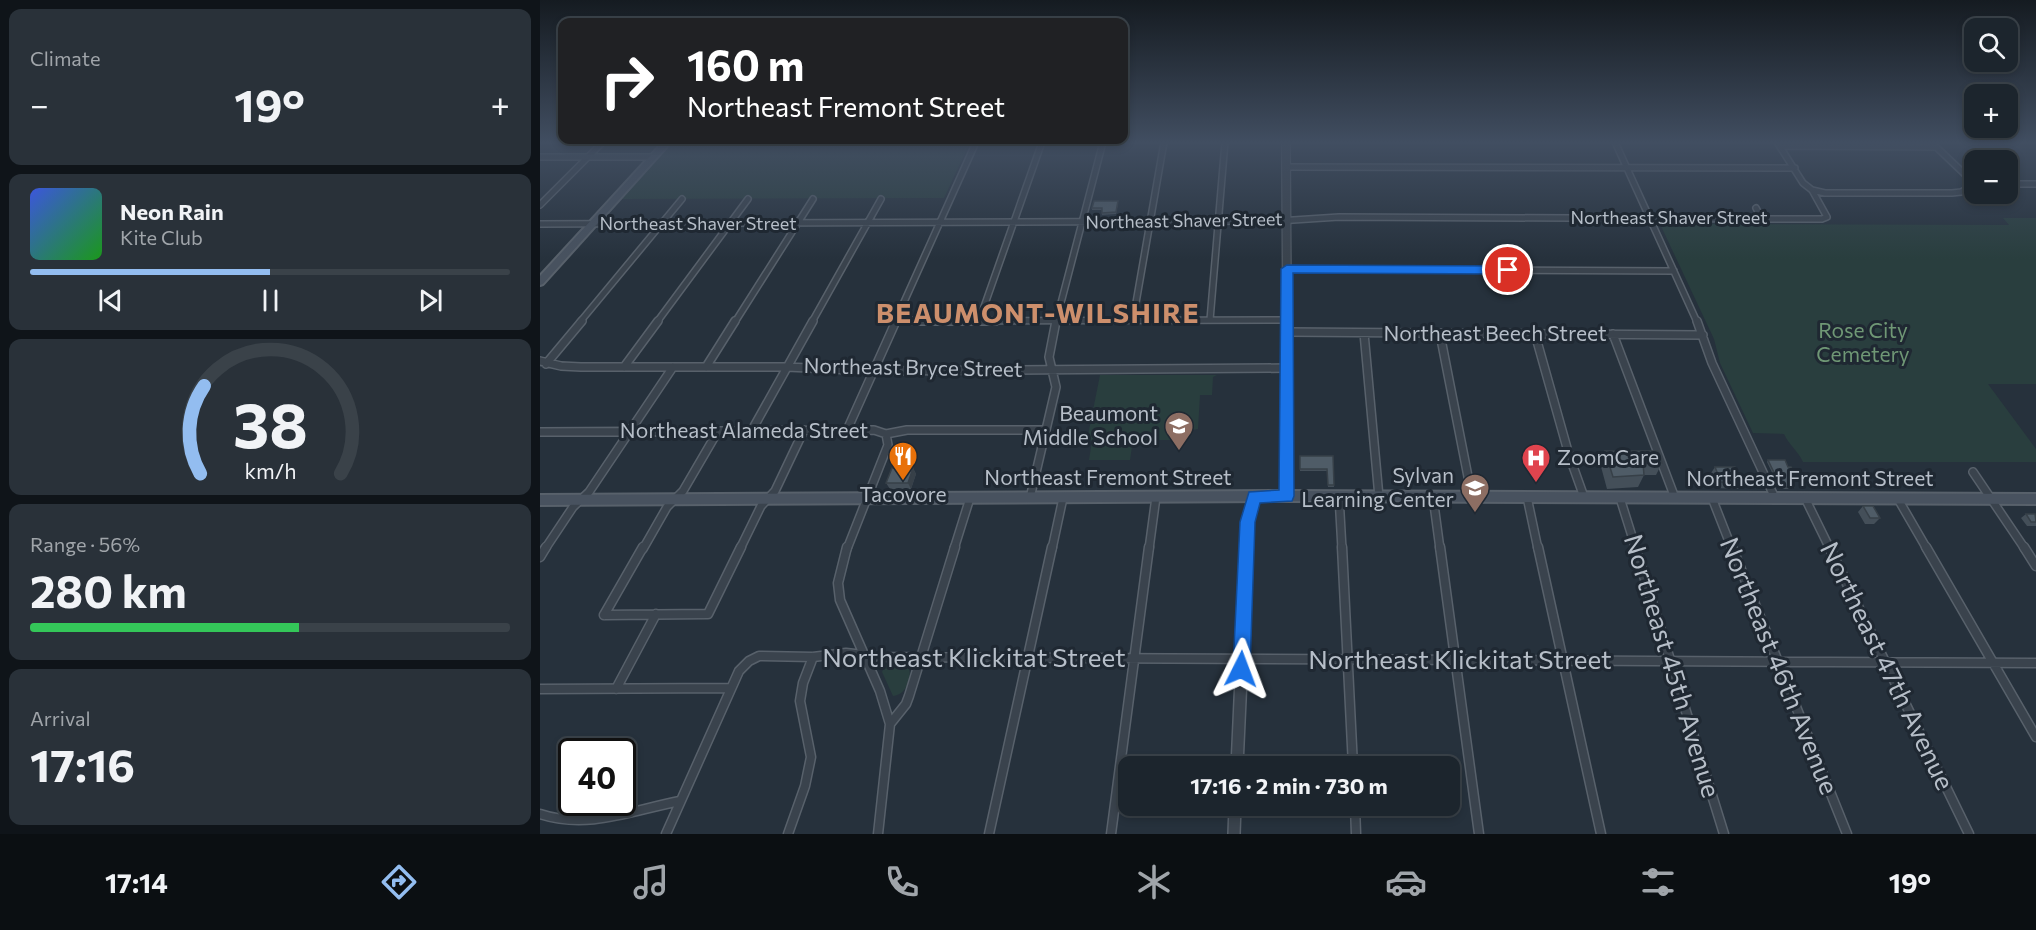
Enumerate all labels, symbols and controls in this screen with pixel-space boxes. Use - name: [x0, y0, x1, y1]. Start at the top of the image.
- map controls: [1964, 18, 2018, 204]
- button: search: [1964, 18, 2018, 72]
- text: 160 m: [687, 38, 805, 90]
- icon: right: [588, 42, 666, 120]
- text: Climate: [30, 46, 100, 70]
- text: 19°: [234, 76, 305, 131]
- text: −: [30, 83, 49, 124]
- text: +: [491, 83, 510, 124]
- button: +: [1964, 84, 2018, 138]
- text: Northeast Fremont Street: [687, 90, 1005, 123]
- button: −: [1964, 150, 2018, 204]
- text: Neon Rain: [120, 198, 224, 225]
- street label: Northeast Shaver Street: [1570, 206, 1768, 228]
- street label: Northeast Shaver Street: [1085, 207, 1283, 233]
- street label: Northeast Shaver Street: [599, 212, 797, 234]
- text: Kite Club: [120, 225, 203, 249]
- pin: [1482, 244, 1533, 295]
- icon: arrive: [1491, 253, 1524, 286]
- icon: previous: [94, 284, 127, 317]
- icon: pause: [254, 284, 287, 317]
- icon: next: [414, 284, 447, 317]
- district label: BEAUMONT-WILSHIRE: [876, 296, 1200, 329]
- park label: Rose City Cemetery: [1816, 317, 1910, 366]
- street label: Northeast Beech Street: [1383, 320, 1607, 345]
- street label: Northeast Bryce Street: [803, 352, 1023, 381]
- text: 38: [233, 385, 307, 461]
- place label: Beaumont Middle School: [1023, 400, 1158, 449]
- school or university icon: Beaumont Middle School: [1163, 410, 1195, 452]
- street label: Northeast Alameda Street: [620, 417, 868, 442]
- restaurant icon: Tacovore: [887, 440, 919, 482]
- hospital icon: ZoomCare: [1520, 442, 1552, 484]
- place label: ZoomCare: [1557, 444, 1659, 469]
- text: km/h: [244, 457, 296, 483]
- place label: Sylvan Learning Center: [1301, 462, 1454, 511]
- street label: Northeast Fremont Street: [984, 464, 1232, 489]
- street label: Northeast Fremont Street: [1686, 465, 1934, 490]
- school or university icon: Sylvan Learning Center: [1459, 472, 1491, 514]
- place label: Tacovore: [859, 481, 947, 506]
- street label: Northeast 45th Avenue: [1619, 530, 1728, 801]
- text: Range · 56%: [30, 532, 140, 556]
- street label: Northeast 46th Avenue: [1715, 532, 1846, 798]
- street label: Northeast 47th Avenue: [1815, 536, 1962, 794]
- text: 280 km: [30, 562, 187, 617]
- position arrow: [1209, 637, 1273, 701]
- street label: Northeast Klickitat Street: [822, 641, 1126, 672]
- street label: Northeast Klickitat Street: [1308, 643, 1612, 674]
- text: Arrival: [30, 706, 91, 730]
- text: 17:16: [30, 736, 135, 791]
- speed limit sign: 40: [558, 738, 636, 816]
- text: 17:16 · 2 min · 730 m: [1190, 772, 1388, 799]
- icon: directions: [378, 861, 420, 903]
- icon: music: [630, 861, 672, 903]
- icon: phone: [881, 861, 923, 903]
- icon: climate: [1133, 861, 1175, 903]
- icon: car: [1385, 861, 1427, 903]
- icon: filters: [1637, 861, 1679, 903]
- text: 17:14: [105, 866, 168, 899]
- text: 19°: [1889, 866, 1931, 899]

